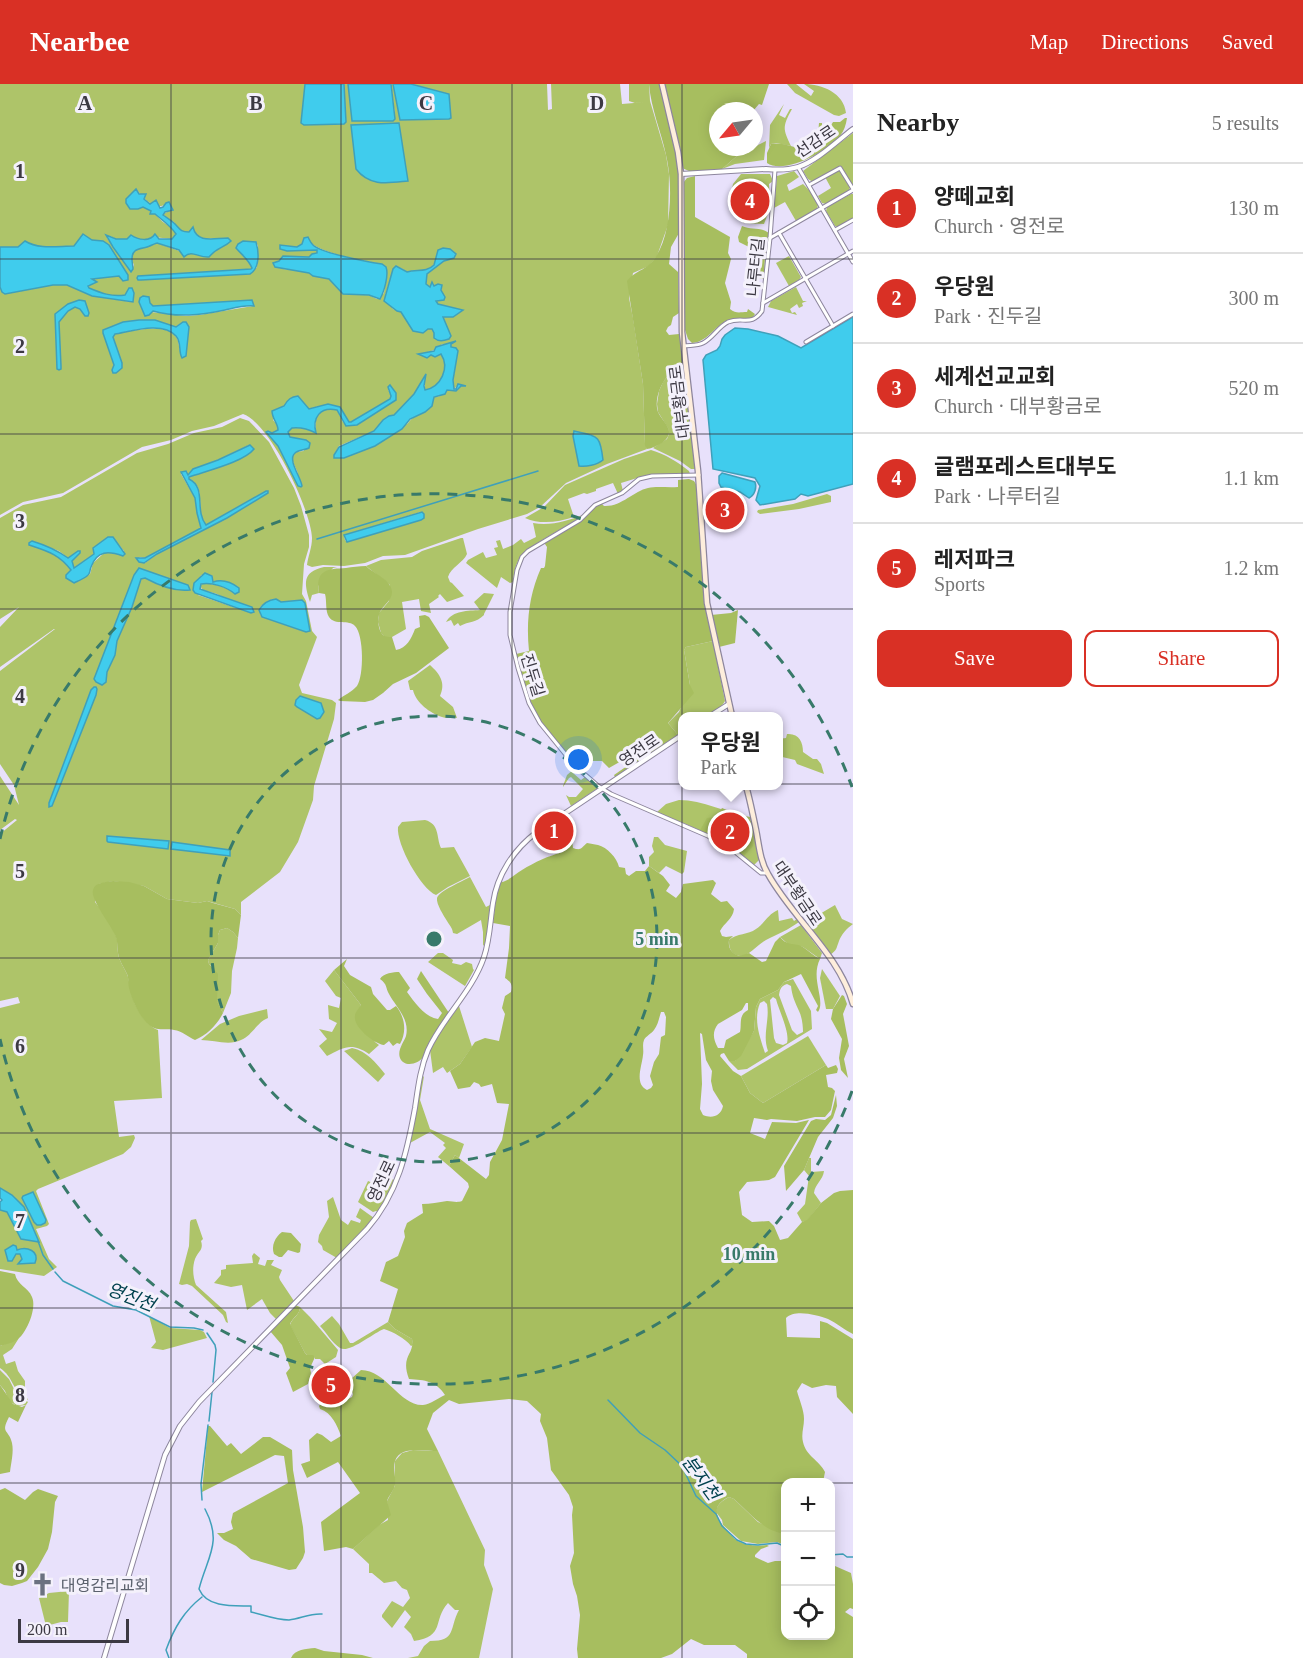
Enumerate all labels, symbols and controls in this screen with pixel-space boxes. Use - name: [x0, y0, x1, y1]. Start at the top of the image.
- text: Nearbee: [30, 26, 130, 57]
- text: Map: [1030, 30, 1068, 54]
- text: Directions: [1101, 30, 1189, 54]
- text: Saved: [1222, 30, 1273, 54]
- text: A: [78, 92, 93, 114]
- text: B: [249, 92, 263, 114]
- text: C: [419, 92, 433, 114]
- text: D: [590, 92, 604, 114]
- north arrow: [709, 102, 763, 156]
- text: Nearby: [877, 108, 959, 137]
- text: 5 results: [1212, 112, 1279, 134]
- street label: 선감로: [792, 122, 839, 161]
- text: 1: [15, 160, 25, 182]
- pin: 4: [730, 178, 770, 224]
- text: 양떼교회: [934, 184, 1015, 209]
- text: 1: [892, 197, 902, 219]
- text: 130 m: [1228, 197, 1279, 219]
- text: Church · 영전로: [934, 215, 1065, 237]
- street label: 나루터길: [744, 237, 767, 297]
- text: 우당원: [934, 274, 995, 299]
- text: 2: [892, 287, 902, 309]
- text: 300 m: [1228, 287, 1279, 309]
- text: Park · 진두길: [934, 305, 1043, 327]
- text: 2: [15, 335, 25, 357]
- street label: 대부황금로: [667, 364, 692, 440]
- text: 세계선교교회: [934, 364, 1055, 389]
- text: 3: [892, 377, 902, 399]
- text: 520 m: [1228, 377, 1279, 399]
- text: Church · 대부황금로: [934, 395, 1102, 417]
- text: 글램포레스트대부도: [934, 454, 1116, 479]
- text: 4: [892, 467, 902, 489]
- text: 1.1 km: [1223, 467, 1279, 489]
- text: Park · 나루터길: [934, 485, 1061, 507]
- pin: 3: [706, 488, 744, 532]
- text: 3: [15, 510, 25, 532]
- text: 레저파크: [934, 547, 1015, 572]
- text: 5: [892, 557, 902, 579]
- text: 1.2 km: [1223, 557, 1279, 579]
- text: Sports: [934, 573, 985, 595]
- button: Save: [877, 630, 1072, 687]
- button: Share: [1084, 630, 1279, 687]
- street label: 진두길: [518, 652, 547, 699]
- text: 4: [15, 685, 25, 707]
- popup: [678, 712, 783, 790]
- text: 우당원: [700, 730, 761, 755]
- street label: 영전로: [616, 731, 663, 770]
- your location: [564, 745, 593, 774]
- text: Park: [700, 756, 737, 778]
- pin: 1: [534, 808, 574, 854]
- pin: 2: [710, 810, 750, 855]
- street label: 대부황금로: [770, 858, 825, 929]
- text: 5: [15, 860, 25, 882]
- centre of rings: [424, 929, 444, 949]
- text: 5 min: [635, 929, 679, 949]
- text: 6: [15, 1035, 25, 1057]
- street label: 영전로: [364, 1157, 399, 1205]
- text: 7: [15, 1210, 25, 1232]
- text: 10 min: [723, 1244, 775, 1264]
- water label: 영진천: [104, 1279, 160, 1316]
- pin: 5: [312, 1362, 350, 1408]
- text: 8: [15, 1384, 25, 1406]
- water label: 분지천: [678, 1452, 725, 1506]
- map controls: [781, 1478, 835, 1640]
- button: +: [781, 1478, 835, 1532]
- button: −: [781, 1532, 835, 1586]
- text: 9: [15, 1559, 25, 1581]
- church icon: 대영감리교회: [30, 1572, 56, 1598]
- place label: 대영감리교회: [61, 1577, 149, 1594]
- button: locate: [781, 1586, 835, 1640]
- scale bar: [18, 1616, 129, 1644]
- text: 200 m: [27, 1621, 67, 1638]

